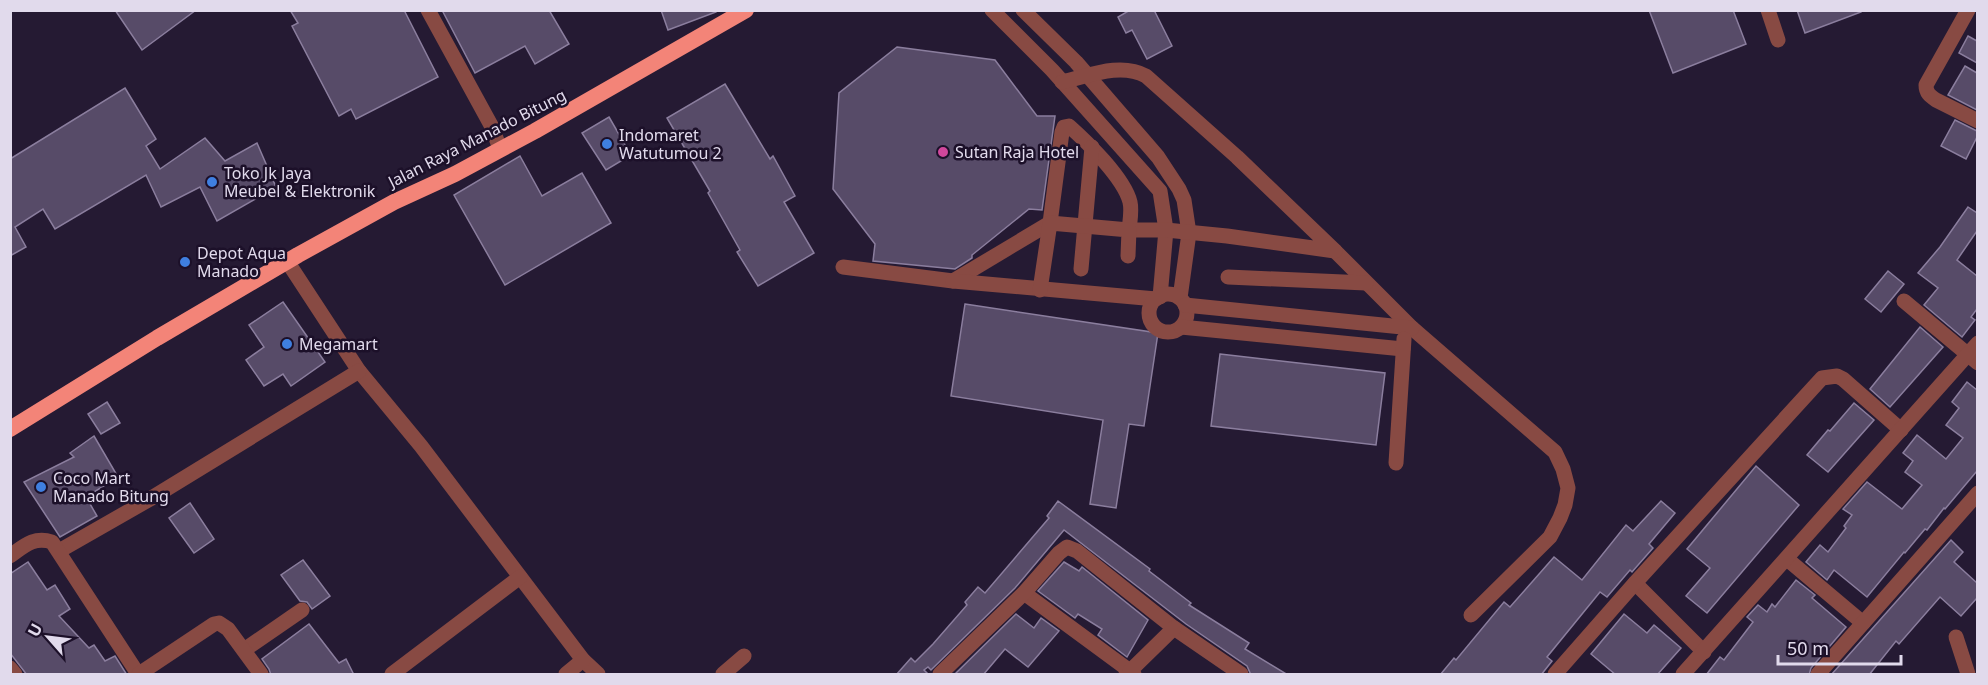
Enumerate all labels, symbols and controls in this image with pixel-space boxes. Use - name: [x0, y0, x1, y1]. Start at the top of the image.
- street label: Jalan Raya Manado Bitung: [383, 84, 570, 193]
- place label: Indomaret Watutumou 2: [619, 124, 722, 164]
- marker: Indomaret Watutumou 2: [600, 137, 614, 151]
- place label: Sutan Raja Hotel: [955, 141, 1079, 163]
- marker: Sutan Raja Hotel: [936, 145, 950, 159]
- place label: Toko Jk Jaya Meubel & Elektronik: [224, 162, 376, 202]
- marker: Toko Jk Jaya Meubel & Elektronik: [205, 175, 219, 189]
- place label: Depot Aqua Manado: [197, 242, 286, 282]
- marker: Depot Aqua Manado: [178, 255, 192, 269]
- place label: Megamart: [299, 333, 378, 355]
- marker: Megamart: [280, 337, 294, 351]
- place label: Coco Mart Manado Bitung: [53, 467, 169, 507]
- marker: Coco Mart Manado Bitung: [34, 480, 48, 494]
- north arrow: [18, 607, 78, 667]
- text: U: [22, 619, 47, 640]
- scale bar: [1778, 628, 1901, 666]
- text: 50 m: [1787, 636, 1829, 660]

